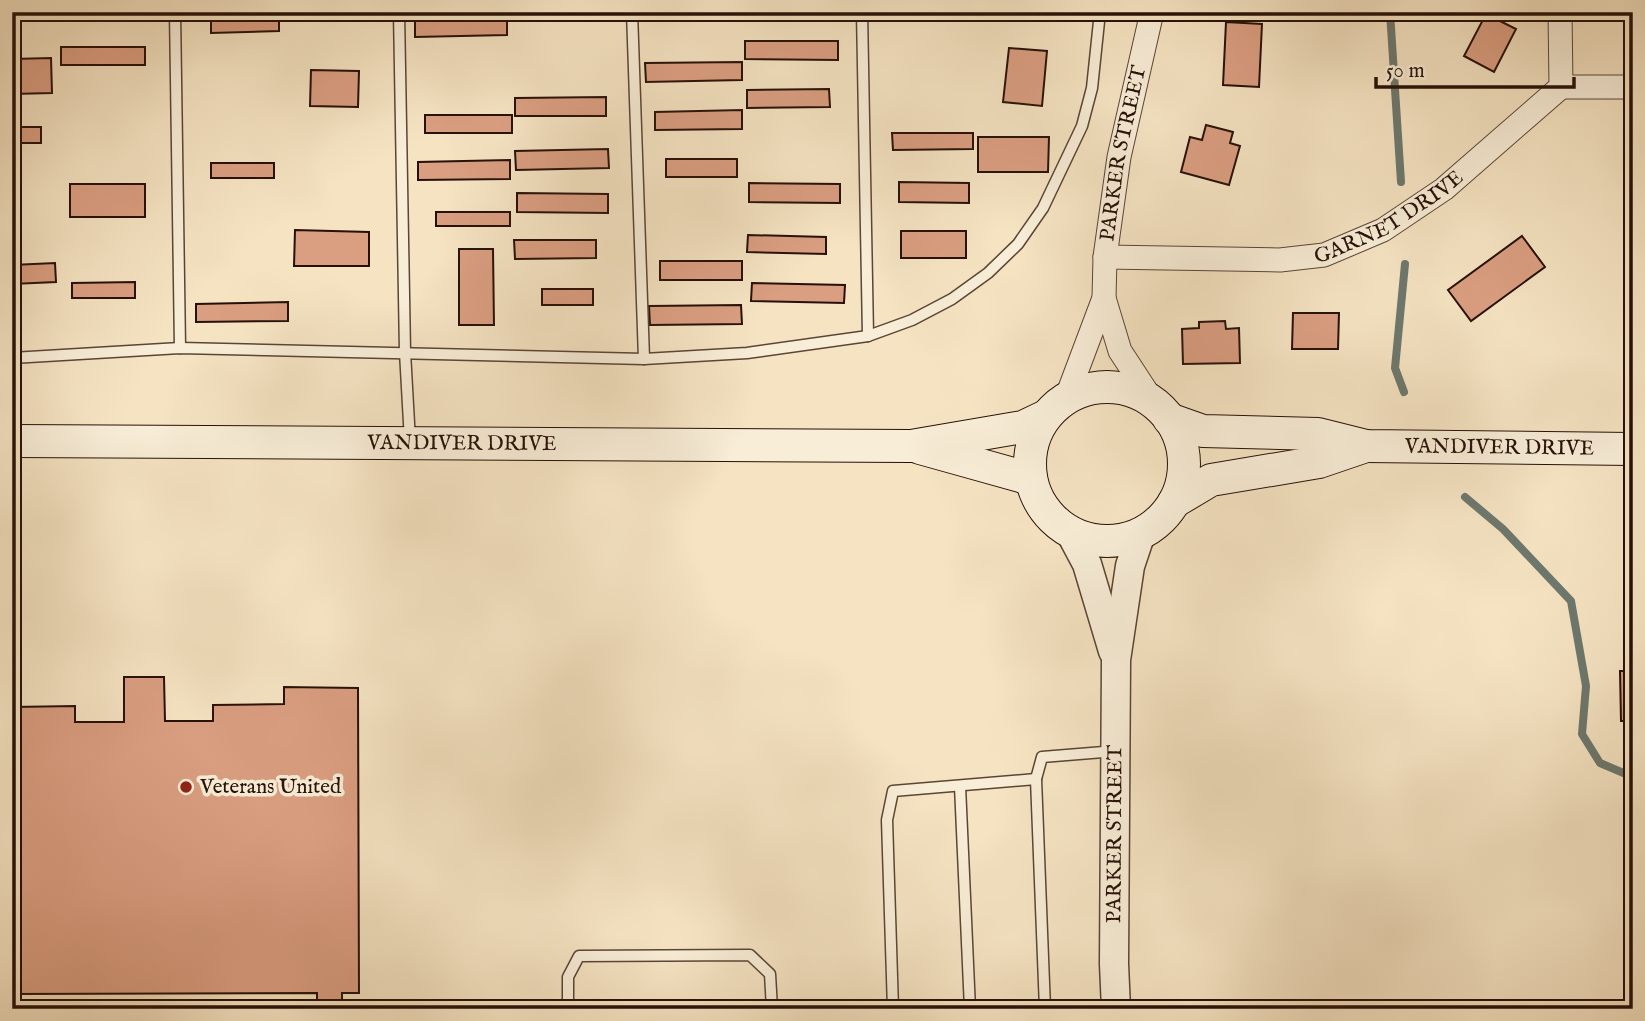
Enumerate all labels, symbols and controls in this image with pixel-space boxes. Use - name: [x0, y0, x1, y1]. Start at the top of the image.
- scale bar: [1376, 46, 1573, 90]
- text: 50 m: [1386, 58, 1425, 85]
- street label: PARKER STREET: [1094, 62, 1153, 243]
- street label: GARNET DRIVE: [1313, 165, 1469, 270]
- street label: VANDIVER DRIVE: [366, 429, 557, 458]
- street label: VANDIVER DRIVE: [1404, 433, 1594, 462]
- street label: PARKER STREET: [1101, 744, 1129, 923]
- place label: Veterans United: [199, 774, 342, 801]
- marker: Veterans United: [178, 779, 194, 795]

